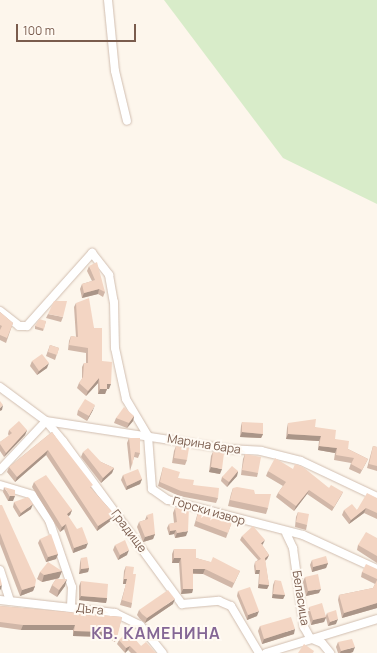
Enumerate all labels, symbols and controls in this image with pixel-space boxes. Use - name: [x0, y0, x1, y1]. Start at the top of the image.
- scale bar: [18, 16, 138, 42]
- text: 100 m: [23, 22, 55, 39]
- street label: Марина бара: [166, 431, 242, 457]
- street label: Горски извор: [171, 494, 247, 528]
- street label: Градище: [108, 507, 150, 555]
- street label: Беласица: [290, 570, 312, 626]
- street label: Дъга: [75, 600, 105, 618]
- district label: КВ. КАМЕНИНА: [91, 623, 221, 643]

